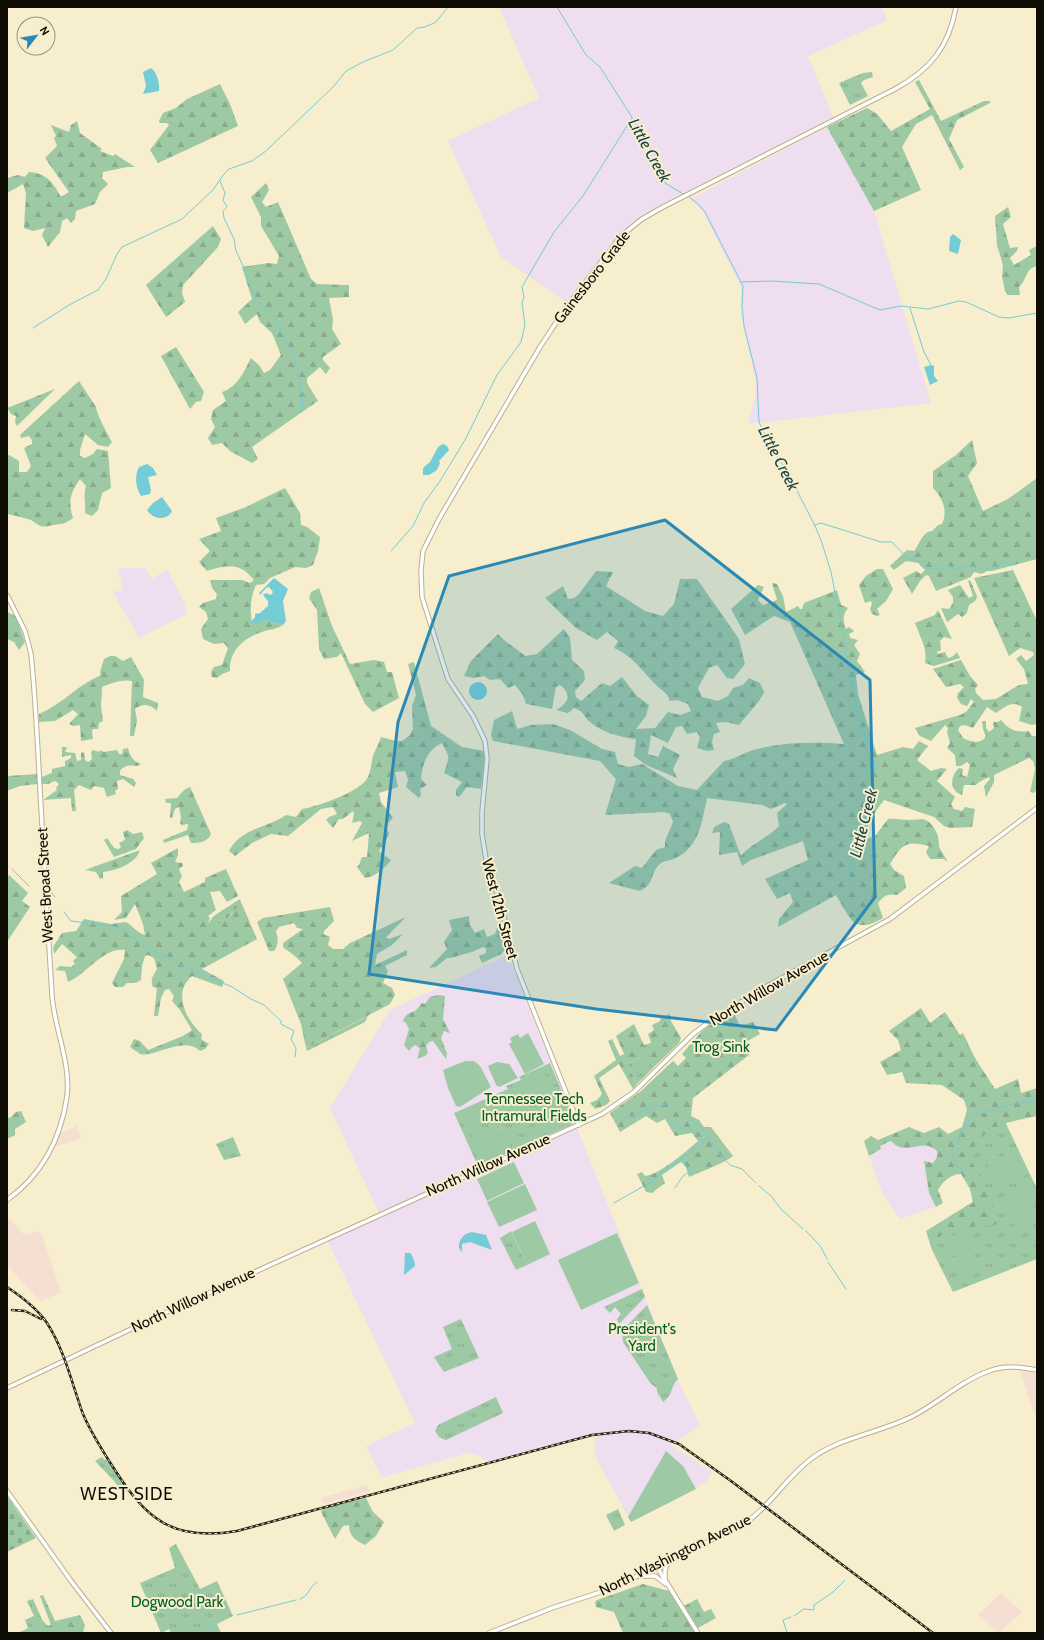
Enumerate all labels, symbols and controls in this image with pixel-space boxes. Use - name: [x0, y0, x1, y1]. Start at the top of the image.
- north arrow: [16, 16, 56, 56]
- text: N: [37, 24, 53, 38]
- water label: Little Creek: [624, 115, 675, 187]
- street label: Gainesboro Grade: [550, 227, 634, 327]
- water label: Little Creek: [754, 423, 803, 495]
- water label: Little Creek: [846, 786, 881, 859]
- street label: West Broad Street: [33, 827, 57, 943]
- street label: West 12th Street: [478, 857, 522, 961]
- street label: North Willow Avenue: [706, 947, 832, 1029]
- park label: Trog Sink: [692, 1038, 750, 1056]
- park label: Tennessee Tech Intramural Fields: [481, 1090, 587, 1125]
- street label: North Willow Avenue: [423, 1129, 553, 1201]
- street label: North Willow Avenue: [128, 1263, 258, 1337]
- park label: President's Yard: [608, 1320, 676, 1355]
- district label: WEST SIDE: [80, 1484, 174, 1504]
- street label: North Washington Avenue: [596, 1510, 754, 1600]
- park label: Dogwood Park: [131, 1593, 224, 1611]

